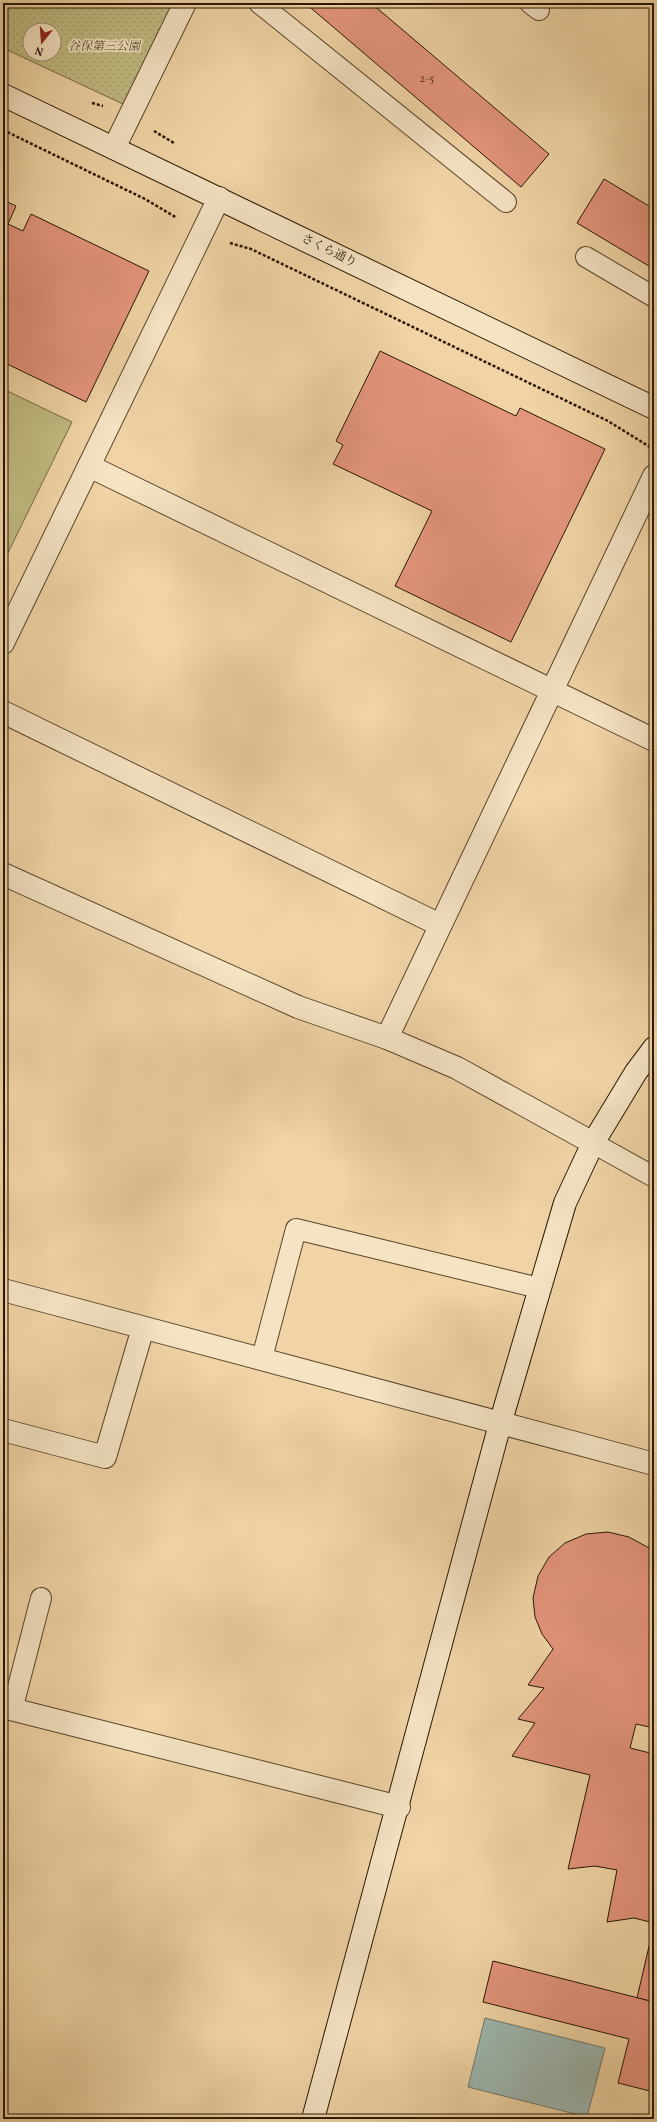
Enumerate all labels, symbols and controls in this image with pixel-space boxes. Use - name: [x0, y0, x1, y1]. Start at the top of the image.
- north arrow: [22, 22, 62, 62]
- park label: 谷保第三公園: [68, 39, 142, 55]
- text: N: [33, 42, 46, 58]
- house number: 2-5: [420, 72, 434, 86]
- street label: さくら通り: [299, 231, 359, 271]

